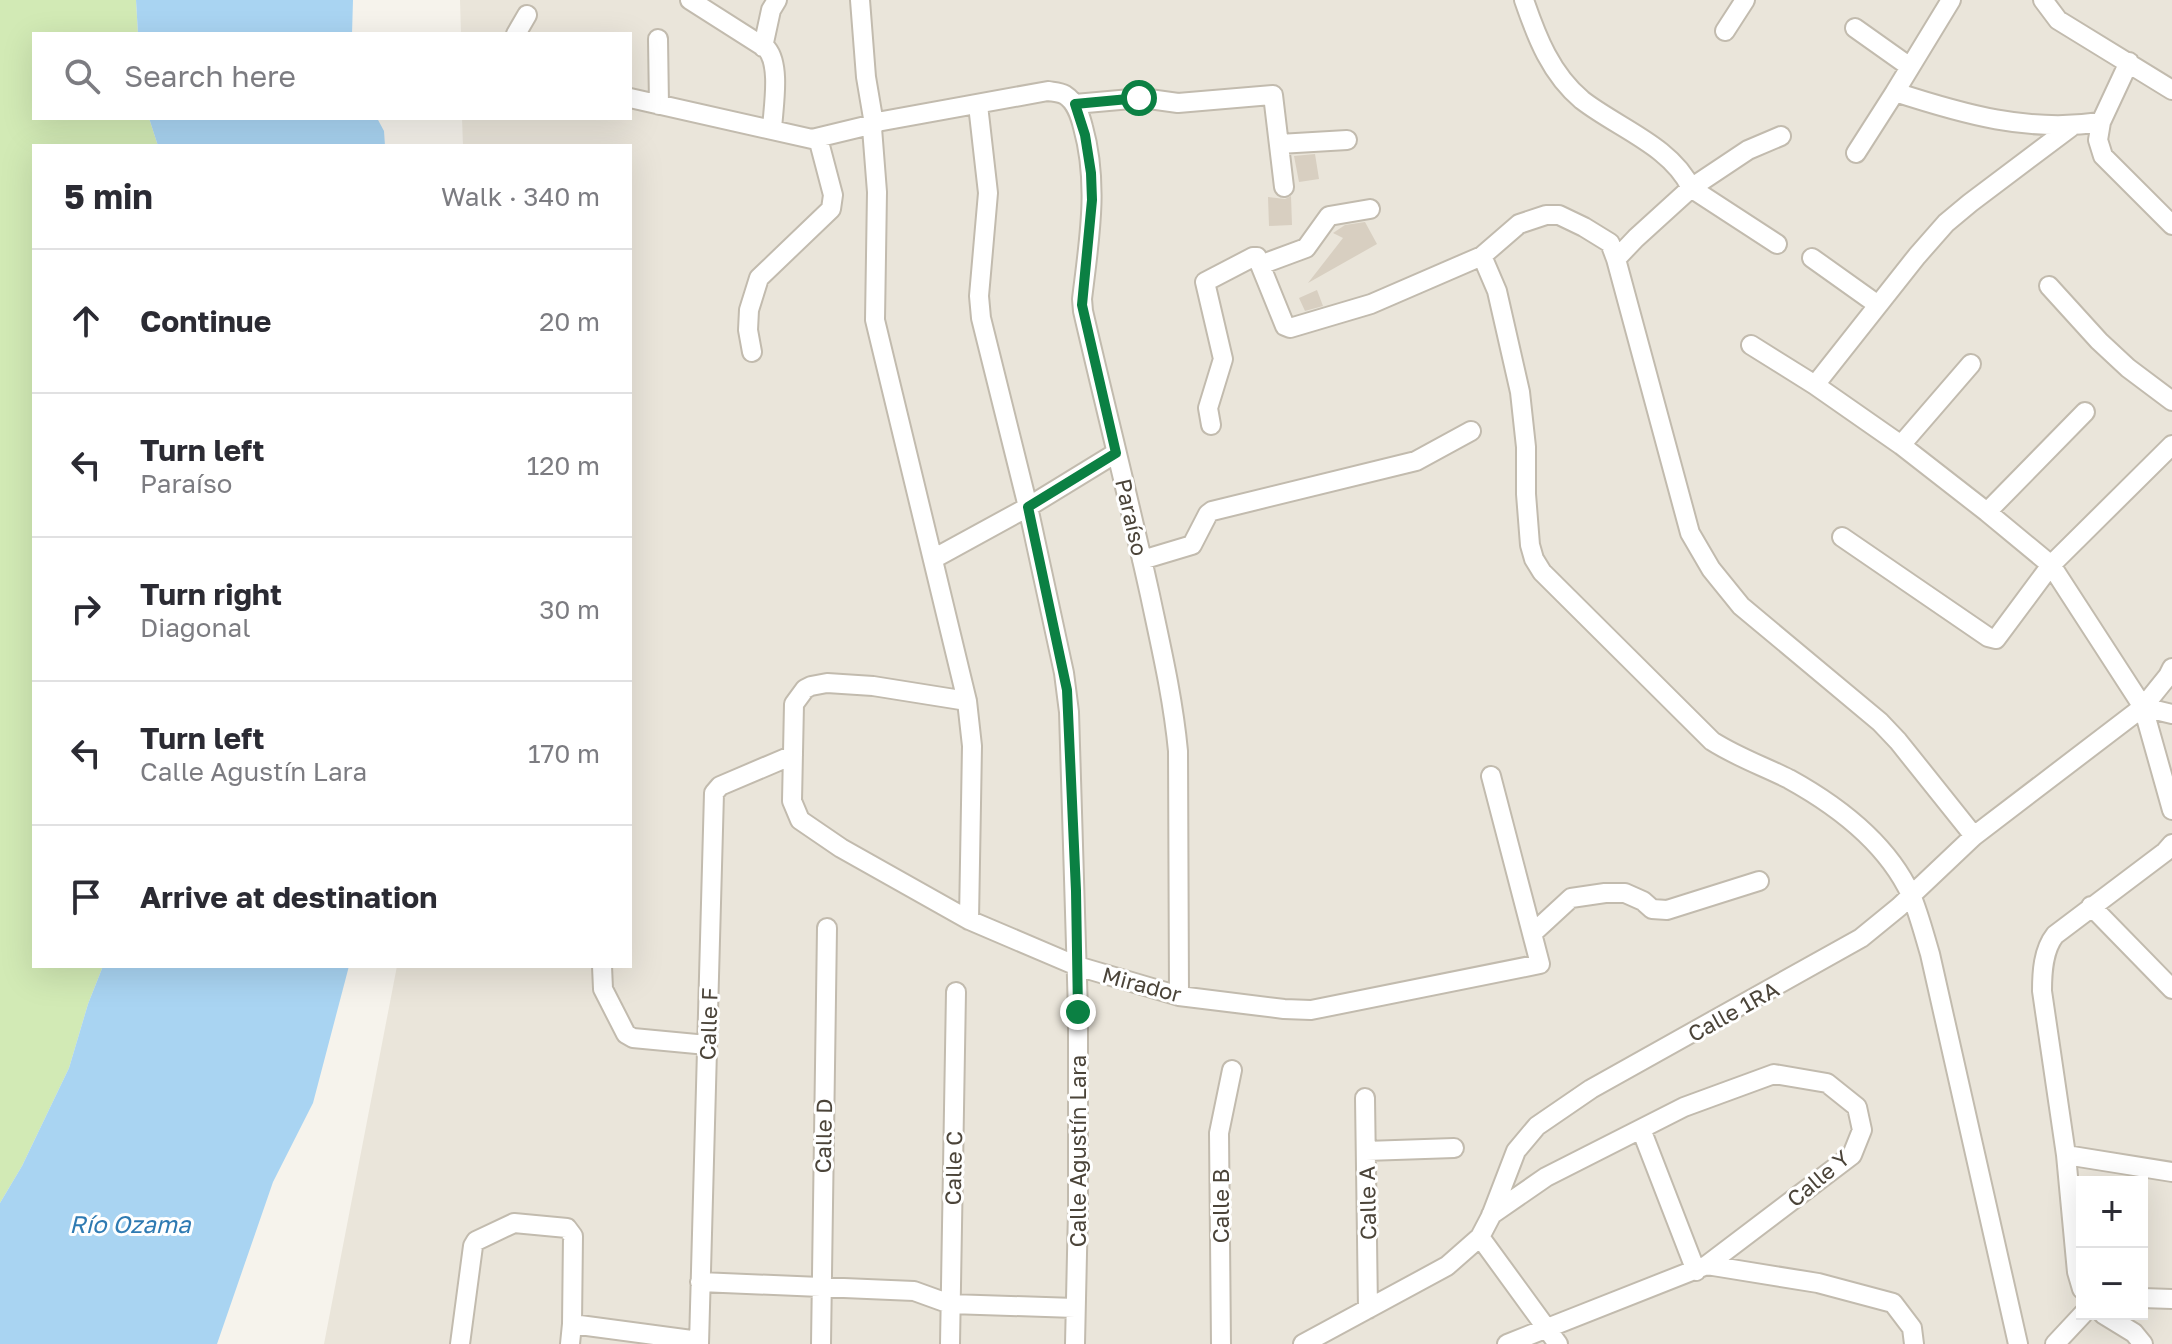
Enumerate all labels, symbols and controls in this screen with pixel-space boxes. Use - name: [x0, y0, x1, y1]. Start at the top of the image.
- search box: [32, 32, 632, 120]
- icon: search: [60, 54, 104, 98]
- text: Search here: [124, 58, 296, 94]
- route start: [1121, 80, 1157, 116]
- text: 5 min: [64, 176, 153, 216]
- text: Walk · 340 m: [441, 181, 600, 212]
- icon: ahead: [64, 299, 108, 343]
- text: Continue: [140, 303, 271, 339]
- text: 20 m: [539, 306, 600, 337]
- text: Turn left: [140, 432, 265, 468]
- icon: left: [64, 443, 108, 487]
- text: 120 m: [527, 450, 600, 481]
- text: Paraíso: [140, 468, 232, 499]
- street label: Paraíso: [1110, 476, 1154, 558]
- text: Turn right: [140, 576, 282, 612]
- icon: right: [64, 587, 108, 631]
- text: 30 m: [539, 594, 600, 625]
- text: Diagonal: [140, 612, 250, 643]
- text: Turn left: [140, 720, 265, 756]
- icon: left: [64, 731, 108, 775]
- text: 170 m: [528, 738, 600, 769]
- text: Calle Agustín Lara: [140, 756, 367, 787]
- icon: arrive: [64, 875, 108, 919]
- text: Arrive at destination: [140, 879, 437, 915]
- street label: Mirador: [1099, 960, 1185, 1008]
- street label: Calle 1RA: [1683, 975, 1783, 1047]
- street label: Calle F: [693, 987, 723, 1061]
- route end: [1060, 994, 1096, 1030]
- street label: Calle Agustín Lara: [1064, 1055, 1091, 1247]
- street label: Calle D: [809, 1098, 837, 1174]
- street label: Calle C: [939, 1131, 967, 1205]
- street label: Calle Y: [1781, 1144, 1855, 1212]
- street label: Calle A: [1353, 1165, 1381, 1240]
- street label: Calle B: [1207, 1169, 1234, 1243]
- map controls: [2076, 1176, 2148, 1320]
- button: +: [2076, 1176, 2148, 1248]
- water label: Río Ozama: [69, 1209, 192, 1238]
- button: −: [2076, 1248, 2148, 1320]

